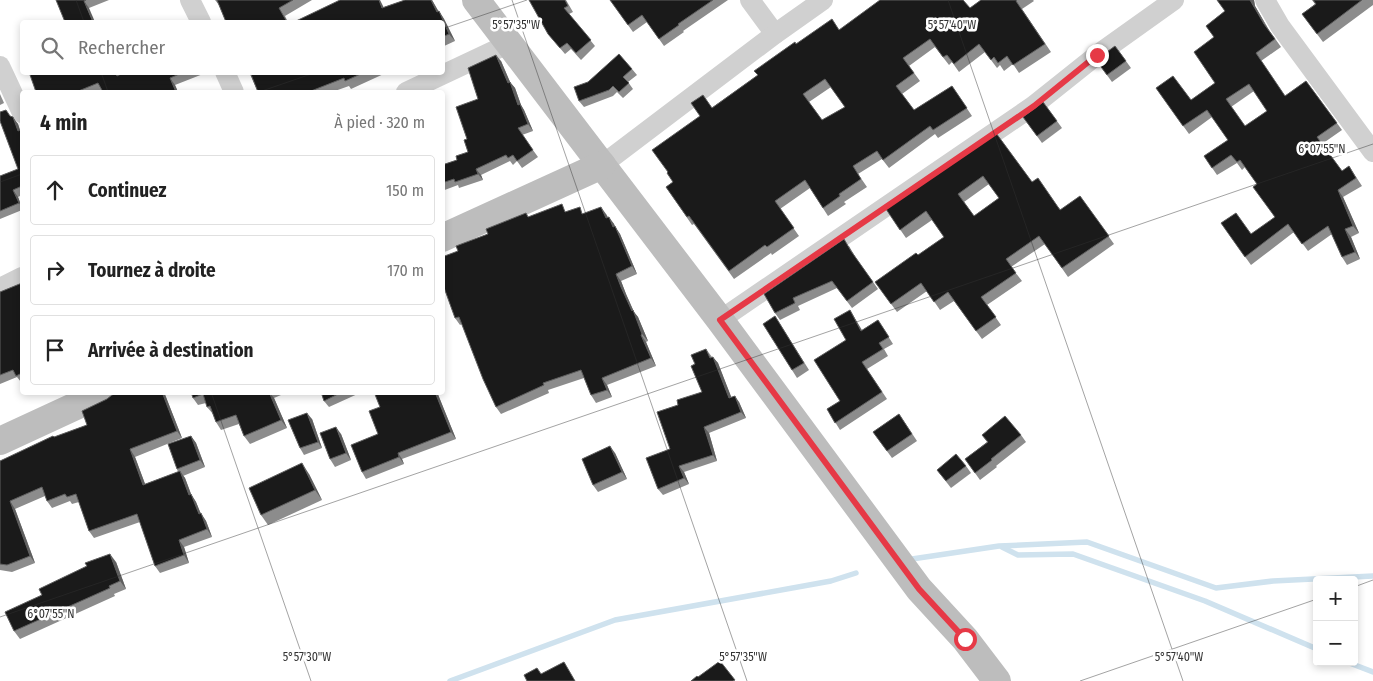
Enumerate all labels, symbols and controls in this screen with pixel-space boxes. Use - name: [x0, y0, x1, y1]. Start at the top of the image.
- text: 5°57'35"W: [492, 18, 540, 32]
- text: 5°57'40"W: [928, 18, 976, 32]
- search box: [20, 20, 445, 75]
- icon: search: [38, 34, 66, 62]
- text: Rechercher: [78, 36, 165, 59]
- route end: [1086, 44, 1109, 67]
- text: 4 min: [40, 110, 88, 136]
- text: À pied · 320 m: [334, 113, 425, 132]
- text: 6°07'55"N: [1298, 142, 1346, 156]
- icon: ahead: [41, 176, 69, 204]
- text: Continuez: [88, 179, 167, 202]
- text: 150 m: [386, 181, 424, 200]
- icon: right: [41, 256, 69, 284]
- text: Tournez à droite: [88, 259, 216, 282]
- text: 170 m: [387, 261, 424, 280]
- icon: arrive: [41, 336, 69, 364]
- text: Arrivée à destination: [88, 339, 254, 362]
- map controls: [1313, 576, 1358, 666]
- button: +: [1313, 576, 1358, 621]
- text: 6°07'55"N: [27, 607, 75, 621]
- button: −: [1313, 621, 1358, 666]
- route start: [954, 628, 977, 651]
- text: 5°57'30"W: [283, 650, 331, 664]
- text: 5°57'35"W: [719, 650, 767, 664]
- text: 5°57'40"W: [1155, 650, 1203, 664]

